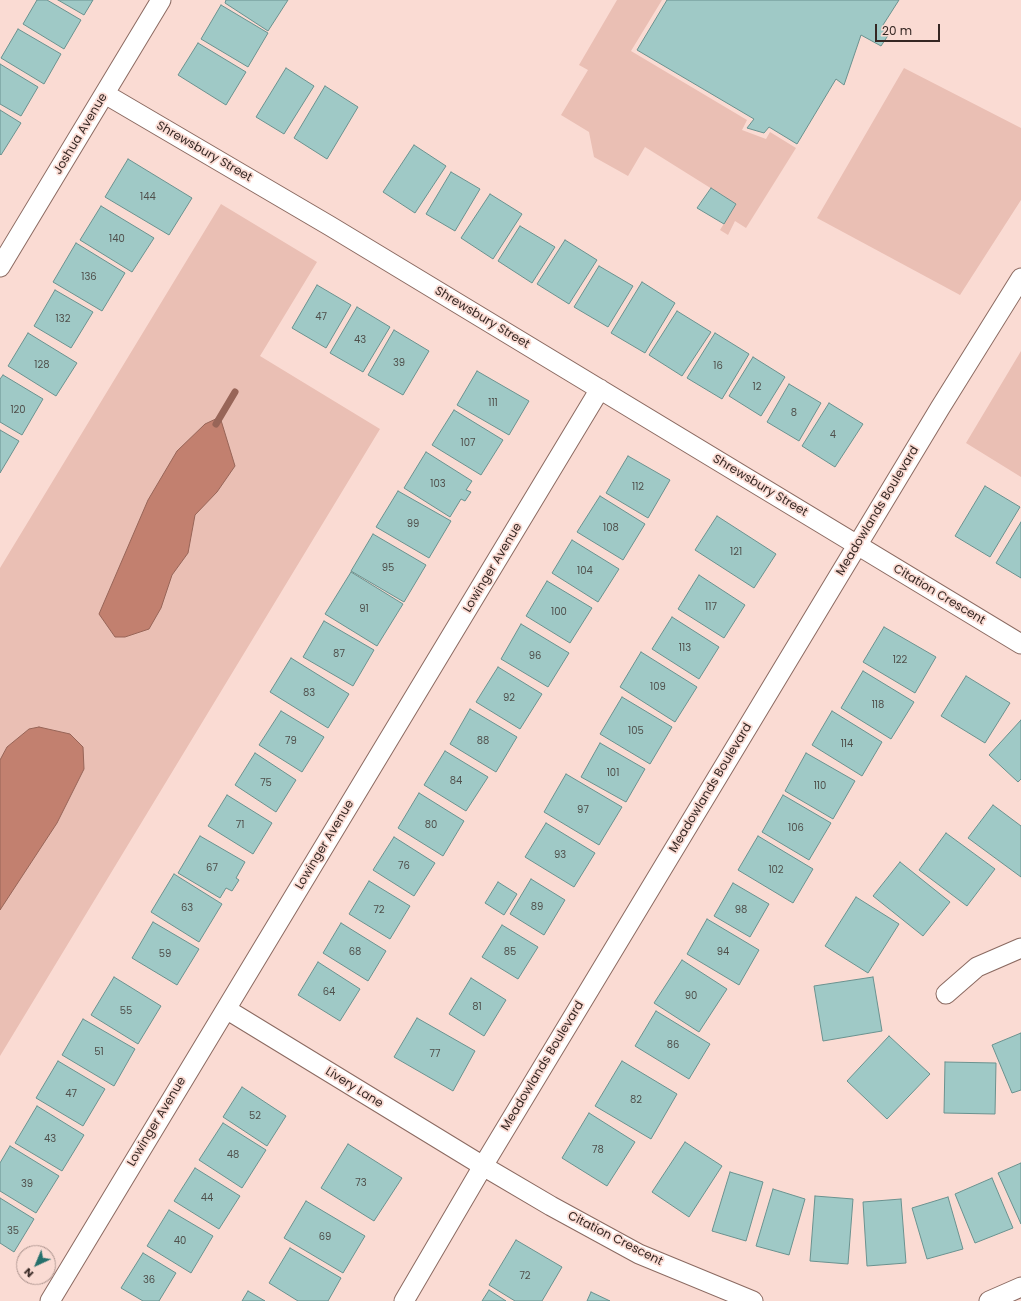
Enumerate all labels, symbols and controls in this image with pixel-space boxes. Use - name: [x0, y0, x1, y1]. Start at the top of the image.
- scale bar: [877, 16, 942, 42]
- text: 20 m: [882, 22, 912, 39]
- street label: Joshua Avenue: [51, 91, 111, 177]
- street label: Shrewsbury Street: [154, 119, 254, 185]
- house number: 144: [140, 191, 156, 203]
- house number: 140: [109, 233, 125, 245]
- house number: 136: [81, 271, 97, 283]
- street label: Shrewsbury Street: [432, 284, 532, 352]
- house number: 47: [315, 311, 327, 323]
- house number: 132: [56, 313, 70, 325]
- house number: 43: [354, 334, 366, 346]
- house number: 39: [393, 357, 405, 369]
- house number: 128: [34, 359, 50, 371]
- house number: 16: [713, 360, 723, 372]
- house number: 12: [753, 381, 761, 393]
- house number: 111: [488, 397, 498, 409]
- house number: 120: [10, 404, 26, 416]
- house number: 8: [791, 407, 797, 419]
- house number: 4: [830, 429, 836, 441]
- house number: 107: [461, 437, 475, 449]
- street label: Meadowlands Boulevard: [834, 444, 922, 578]
- street label: Shrewsbury Street: [710, 452, 810, 520]
- house number: 103: [430, 478, 446, 490]
- house number: 112: [632, 481, 644, 493]
- house number: 99: [407, 518, 419, 530]
- street label: Lowinger Avenue: [461, 521, 525, 615]
- house number: 108: [603, 522, 619, 534]
- house number: 121: [730, 546, 742, 558]
- house number: 95: [382, 562, 394, 574]
- street label: Citation Crescent: [890, 562, 988, 628]
- house number: 104: [577, 565, 593, 577]
- house number: 117: [705, 601, 717, 613]
- house number: 91: [359, 603, 369, 615]
- house number: 100: [551, 606, 567, 618]
- house number: 113: [679, 642, 691, 654]
- house number: 87: [333, 648, 345, 660]
- house number: 96: [529, 650, 541, 662]
- house number: 122: [893, 654, 907, 666]
- house number: 109: [650, 681, 666, 693]
- house number: 83: [303, 687, 315, 699]
- house number: 92: [503, 692, 515, 704]
- house number: 118: [872, 699, 884, 711]
- street label: Meadowlands Boulevard: [667, 721, 755, 855]
- house number: 105: [628, 725, 644, 737]
- house number: 79: [285, 735, 297, 747]
- house number: 88: [477, 735, 489, 747]
- house number: 114: [841, 738, 853, 750]
- house number: 101: [607, 767, 619, 779]
- house number: 84: [450, 775, 462, 787]
- house number: 75: [260, 777, 272, 789]
- house number: 110: [814, 780, 826, 792]
- street label: Lowinger Avenue: [293, 798, 357, 892]
- house number: 97: [577, 804, 589, 816]
- house number: 71: [236, 819, 244, 831]
- house number: 80: [425, 819, 437, 831]
- house number: 106: [788, 822, 804, 834]
- house number: 93: [554, 849, 566, 861]
- house number: 76: [398, 860, 410, 872]
- house number: 67: [206, 862, 218, 874]
- house number: 102: [768, 864, 784, 876]
- house number: 89: [531, 901, 543, 913]
- house number: 63: [181, 902, 193, 914]
- house number: 72: [373, 904, 385, 916]
- house number: 98: [735, 904, 747, 916]
- house number: 68: [349, 946, 361, 958]
- house number: 85: [504, 946, 516, 958]
- house number: 94: [717, 946, 729, 958]
- house number: 59: [159, 948, 171, 960]
- house number: 64: [323, 986, 335, 998]
- house number: 90: [685, 990, 697, 1002]
- street label: Meadowlands Boulevard: [499, 999, 587, 1133]
- house number: 81: [472, 1001, 482, 1013]
- house number: 55: [120, 1005, 132, 1017]
- house number: 86: [667, 1039, 679, 1051]
- house number: 51: [94, 1046, 104, 1058]
- house number: 77: [430, 1048, 440, 1060]
- street label: Livery Lane: [323, 1065, 385, 1111]
- street label: Lowinger Avenue: [125, 1075, 189, 1169]
- house number: 47: [65, 1088, 77, 1100]
- house number: 82: [630, 1094, 642, 1106]
- house number: 52: [249, 1110, 261, 1122]
- house number: 43: [44, 1133, 56, 1145]
- house number: 78: [592, 1144, 604, 1156]
- house number: 48: [227, 1149, 239, 1161]
- house number: 73: [355, 1177, 367, 1189]
- house number: 39: [21, 1178, 33, 1190]
- house number: 44: [201, 1192, 213, 1204]
- street label: Citation Crescent: [565, 1209, 665, 1269]
- house number: 35: [7, 1225, 19, 1237]
- house number: 69: [319, 1231, 331, 1243]
- house number: 40: [174, 1235, 186, 1247]
- north arrow: [16, 1245, 56, 1285]
- text: N: [20, 1264, 37, 1282]
- house number: 72: [519, 1270, 531, 1282]
- house number: 36: [143, 1274, 155, 1286]

